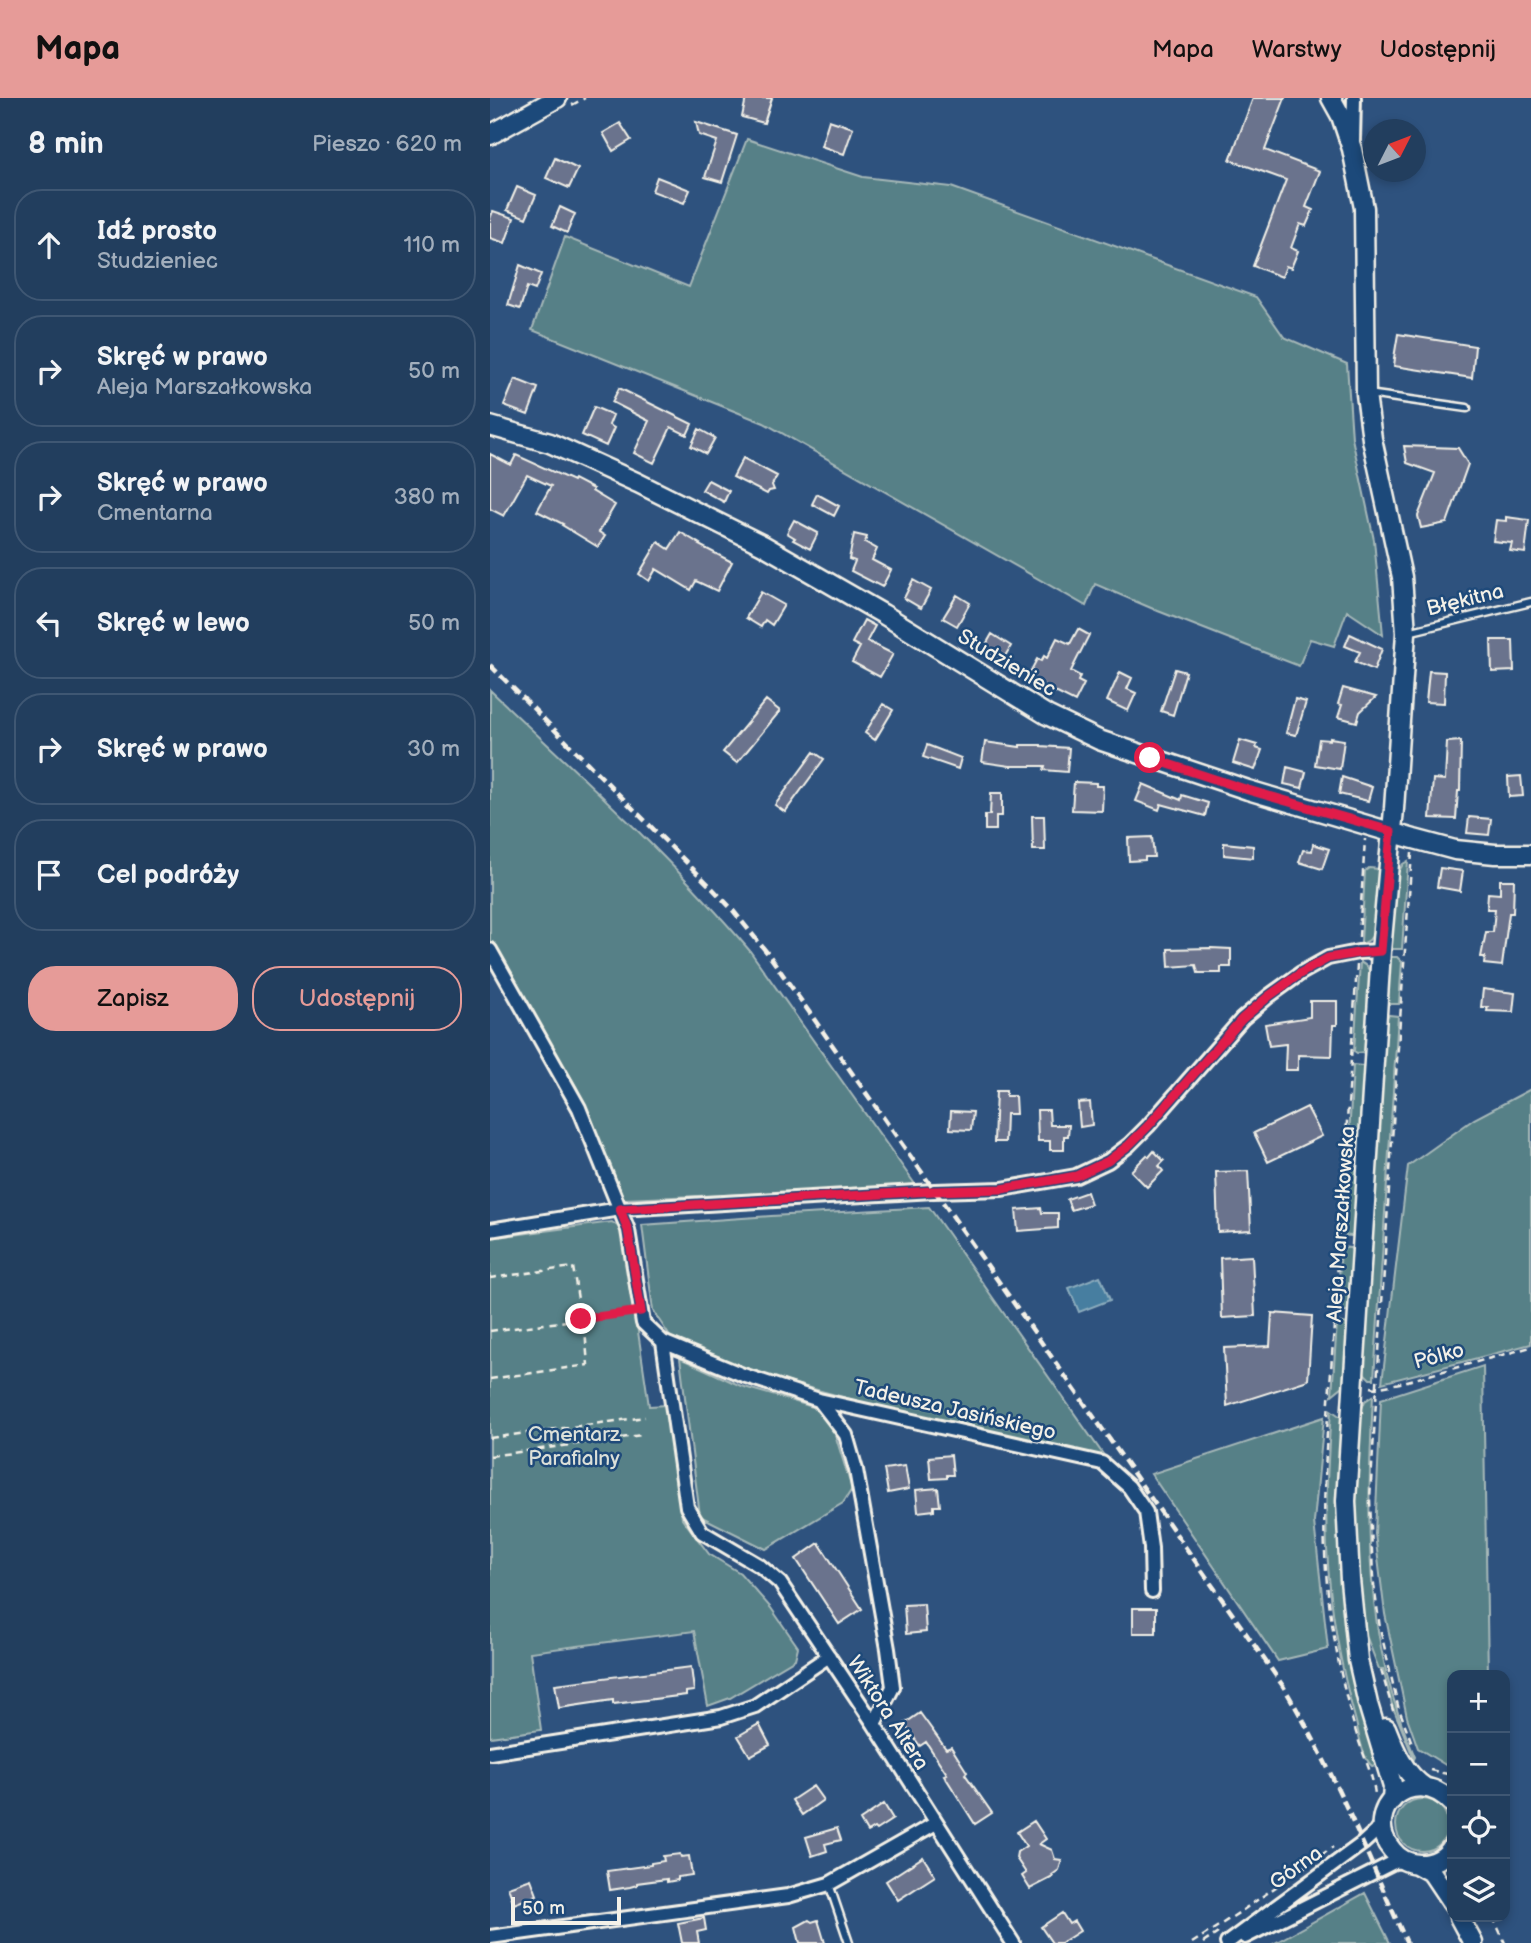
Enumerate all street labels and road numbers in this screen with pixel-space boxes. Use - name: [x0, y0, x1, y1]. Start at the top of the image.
- street label: Błękitna: [1424, 578, 1506, 622]
- street label: Studzieniec: [953, 624, 1061, 702]
- street label: Aleja Marszałkowska: [1322, 1125, 1360, 1323]
- street label: Pólko: [1411, 1337, 1467, 1375]
- street label: Tadeusza Jasińskiego: [852, 1375, 1058, 1445]
- street label: Wiktora Altera: [842, 1651, 934, 1775]
- street label: Górna: [1265, 1841, 1327, 1895]

